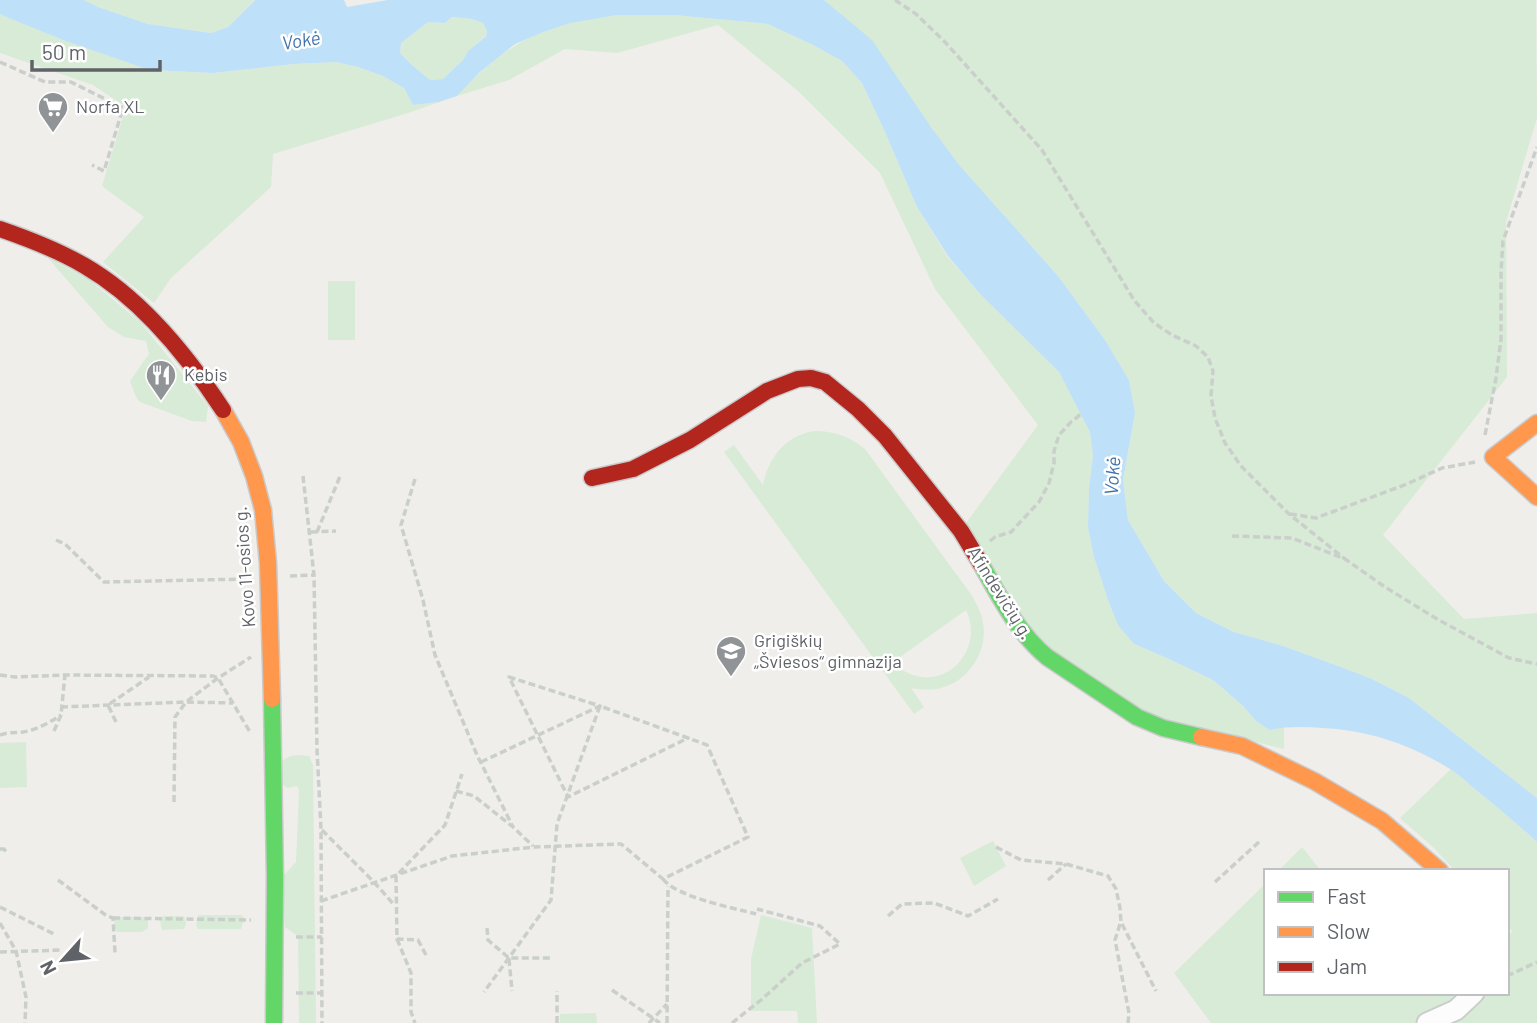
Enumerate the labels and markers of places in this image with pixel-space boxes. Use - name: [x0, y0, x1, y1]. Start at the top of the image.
- supermarket icon: Norfa XL: [36, 90, 70, 134]
- place label: Norfa XL: [76, 95, 145, 117]
- restaurant icon: Kebis: [144, 358, 178, 402]
- place label: Kebis: [184, 363, 227, 385]
- place label: Grigiškių „Šviesos“ gimnazija: [754, 629, 902, 672]
- school or university icon: Grigiškių „Šviesos“ gimnazija: [714, 634, 748, 678]

